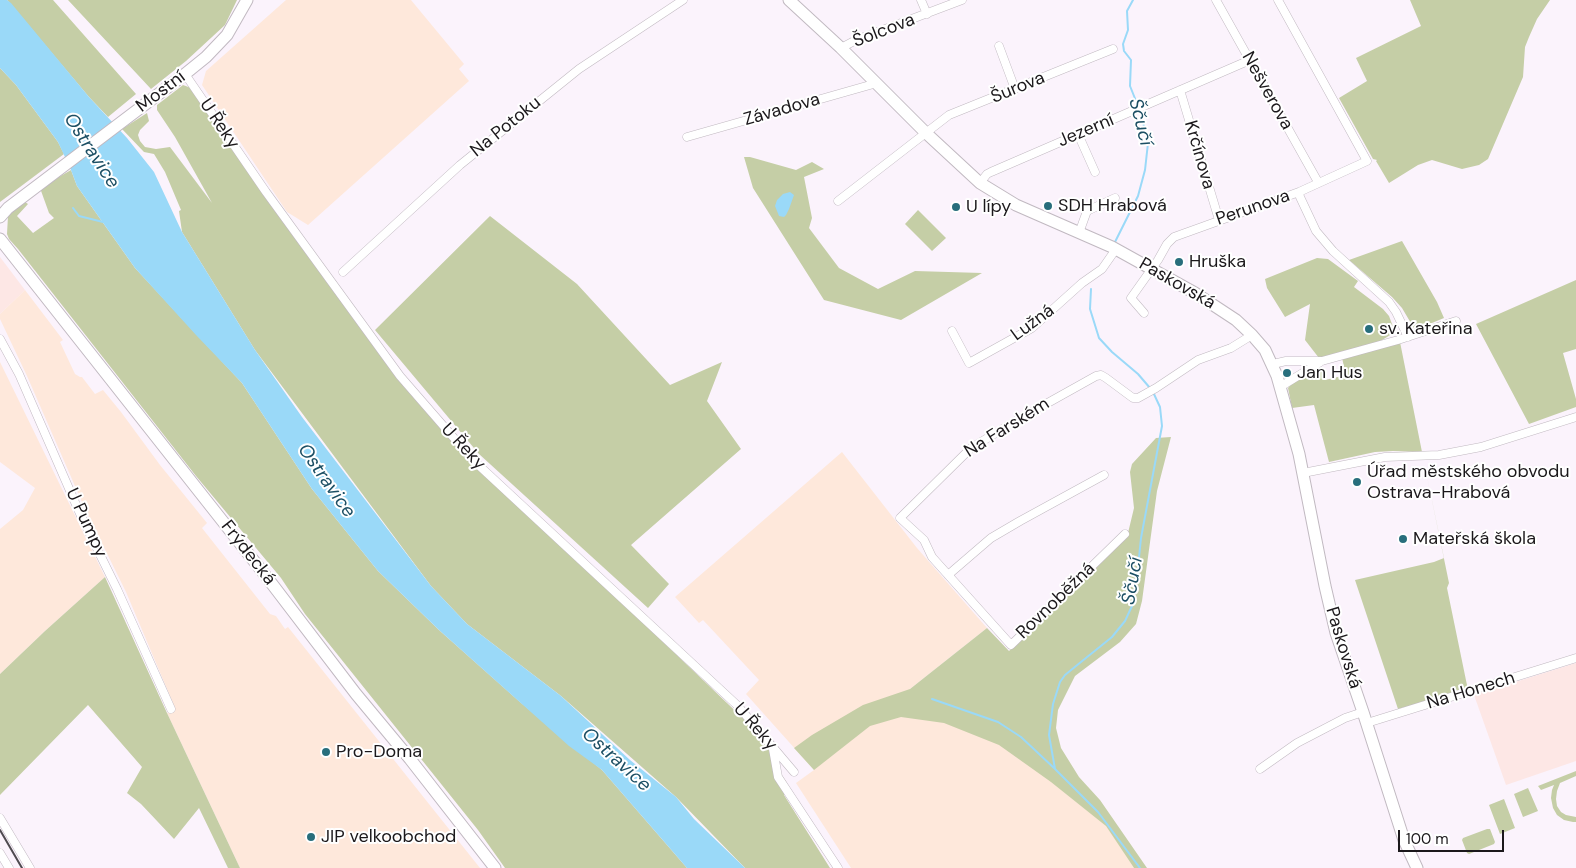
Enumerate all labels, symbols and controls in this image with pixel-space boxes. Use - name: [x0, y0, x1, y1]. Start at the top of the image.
- street label: Šolcova: [850, 9, 918, 53]
- street label: Nešverova: [1237, 48, 1297, 134]
- street label: Mostní: [132, 67, 190, 117]
- street label: Šurova: [988, 67, 1048, 109]
- street label: Závadova: [741, 89, 823, 131]
- street label: Na Potoku: [467, 92, 545, 162]
- street label: U Řeky: [194, 95, 244, 153]
- water label: Ščučí: [1123, 96, 1157, 148]
- water label: Ostravice: [58, 109, 124, 193]
- street label: Jezerní: [1055, 110, 1117, 152]
- street label: Krčínova: [1179, 118, 1219, 192]
- street label: Perunova: [1213, 185, 1293, 231]
- place label: SDH Hrabová: [1058, 195, 1167, 217]
- place label: U lípy: [966, 196, 1011, 218]
- marker: SDH Hrabová: [1042, 200, 1054, 212]
- marker: U lípy: [950, 201, 962, 213]
- place label: Hruška: [1189, 251, 1246, 273]
- street label: Paskovská: [1135, 254, 1219, 314]
- marker: Hruška: [1173, 256, 1185, 268]
- street label: Lužná: [1007, 300, 1059, 346]
- place label: sv. Kateřina: [1379, 318, 1472, 340]
- marker: sv. Kateřina: [1363, 323, 1375, 335]
- place label: Jan Hus: [1297, 362, 1363, 384]
- marker: Jan Hus: [1281, 367, 1293, 379]
- street label: Na Farském: [960, 393, 1054, 463]
- street label: U Řeky: [436, 419, 490, 475]
- water label: Ostravice: [292, 440, 360, 522]
- place label: Úřad městského obvodu Ostrava-Hrabová: [1367, 461, 1570, 504]
- marker: Úřad městského obvodu Ostrava-Hrabová: [1351, 476, 1363, 488]
- street label: U Pumpy: [61, 485, 111, 561]
- street label: Frýdecká: [216, 516, 280, 590]
- place label: Mateřská škola: [1413, 528, 1536, 550]
- marker: Mateřská škola: [1397, 533, 1409, 545]
- water label: Ščučí: [1118, 555, 1148, 607]
- street label: Rovnoběžná: [1012, 558, 1100, 644]
- street label: Paskovská: [1320, 605, 1366, 691]
- street label: Na Honech: [1424, 667, 1518, 715]
- street label: U Řeky: [728, 699, 782, 755]
- water label: Ostravice: [577, 723, 655, 797]
- place label: Pro-Doma: [336, 741, 422, 763]
- marker: Pro-Doma: [320, 746, 332, 758]
- scale bar: [1401, 820, 1507, 852]
- place label: JIP velkoobchod: [321, 826, 456, 848]
- text: 100 m: [1406, 829, 1449, 849]
- marker: JIP velkoobchod: [305, 831, 317, 843]

